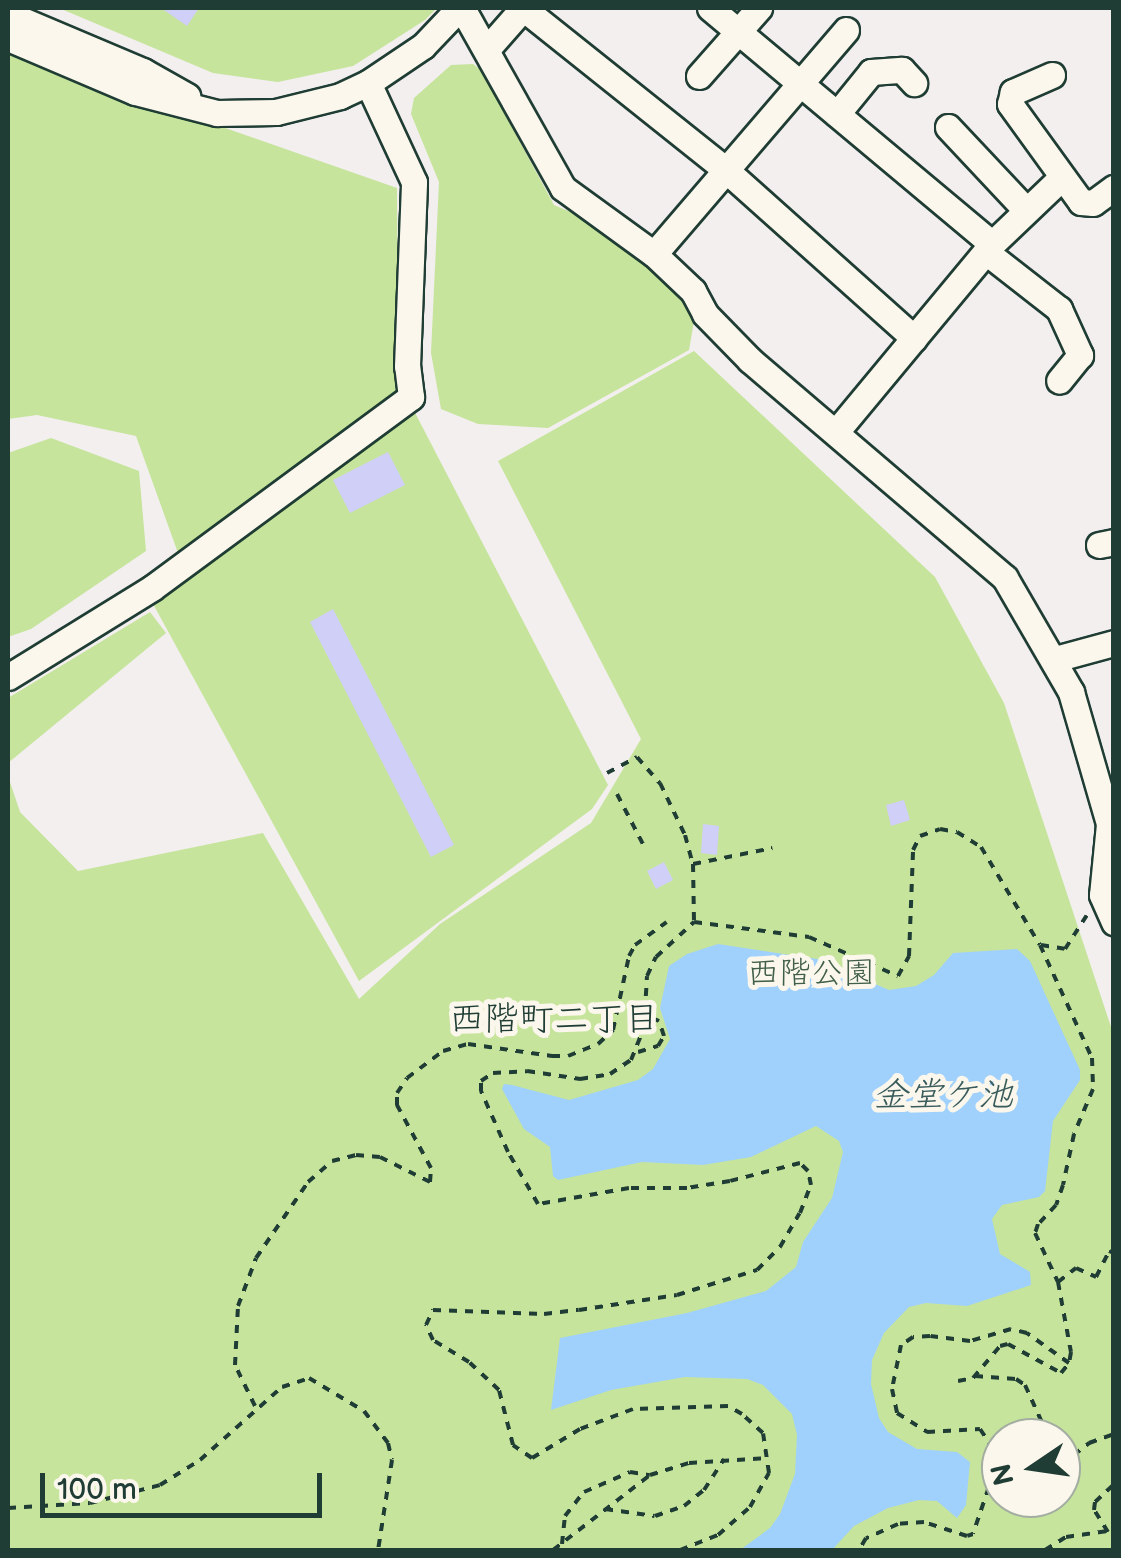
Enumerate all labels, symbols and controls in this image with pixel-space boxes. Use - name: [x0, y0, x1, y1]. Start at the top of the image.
- park label: 西階公園: [747, 955, 875, 993]
- district label: 西階町二丁目: [449, 999, 659, 1041]
- water label: 金堂ケ池: [873, 1075, 1013, 1117]
- north arrow: [981, 1418, 1081, 1518]
- scale bar: [45, 1453, 328, 1515]
- text: N: [985, 1460, 1022, 1488]
- text: 100 m: [57, 1472, 137, 1508]

